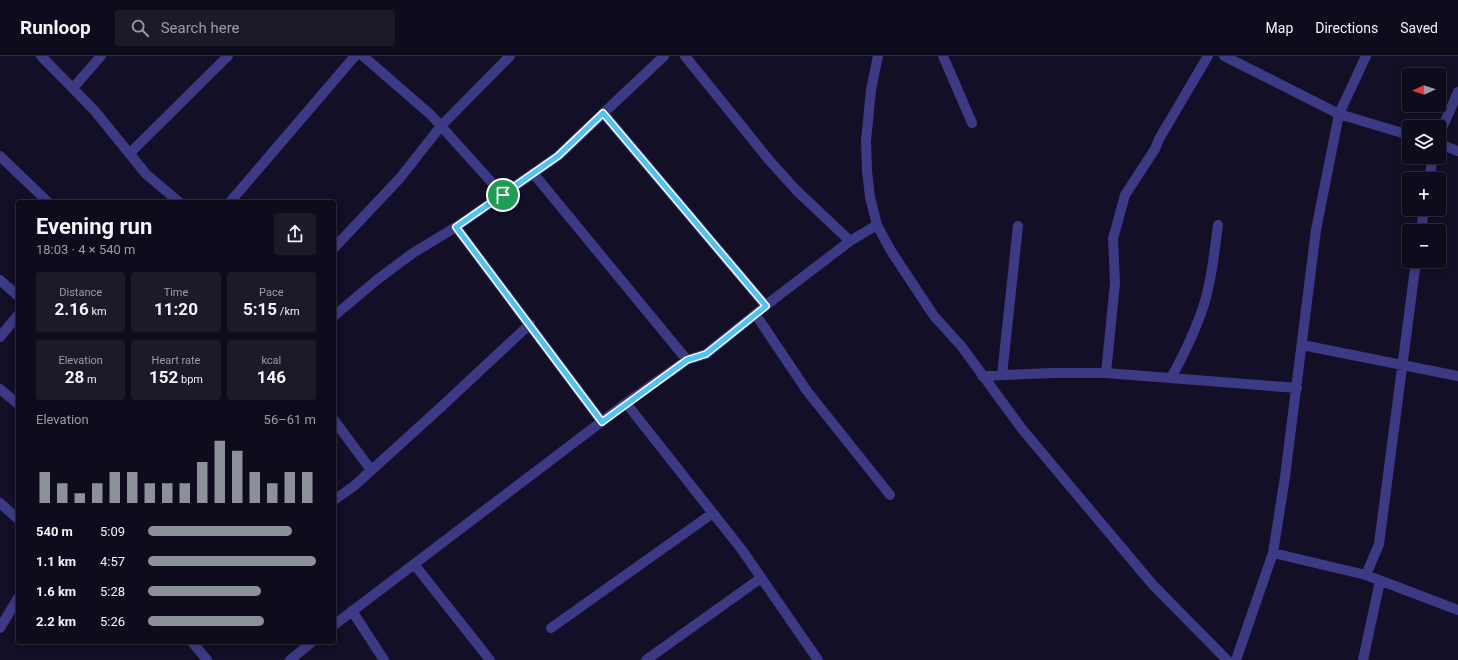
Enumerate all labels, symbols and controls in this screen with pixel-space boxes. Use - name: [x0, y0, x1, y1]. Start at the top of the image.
- search box: [115, 10, 395, 46]
- text: Runloop: [20, 16, 91, 39]
- icon: search: [129, 17, 151, 39]
- text: Search here: [161, 19, 240, 37]
- text: Map: [1266, 20, 1293, 36]
- text: Directions: [1315, 20, 1378, 36]
- text: Saved: [1400, 20, 1438, 36]
- north arrow: [1402, 68, 1446, 112]
- map controls: [1402, 68, 1446, 268]
- button: layers: [1402, 120, 1446, 164]
- button: +: [1402, 172, 1446, 216]
- pin: [486, 178, 520, 212]
- icon: arrive: [492, 184, 514, 206]
- button: share: [274, 213, 316, 255]
- text: Evening run: [36, 214, 152, 239]
- button: −: [1402, 224, 1446, 268]
- text: 18:03 · 4 × 540 m: [36, 242, 135, 257]
- text: Distance: [59, 286, 102, 299]
- text: Time: [164, 286, 188, 299]
- text: Pace: [259, 286, 284, 299]
- text: 2.16: [55, 299, 89, 319]
- text: 11:20: [154, 299, 198, 319]
- text: 5:15: [243, 299, 277, 319]
- text: km: [89, 305, 107, 318]
- text: /km: [277, 305, 300, 318]
- text: Elevation: [58, 354, 103, 367]
- text: Heart rate: [152, 354, 200, 367]
- text: kcal: [261, 354, 281, 367]
- text: 28: [65, 367, 84, 387]
- text: 152: [149, 367, 178, 387]
- text: 146: [257, 367, 286, 387]
- text: m: [84, 373, 97, 386]
- text: bpm: [178, 373, 203, 386]
- text: Elevation: [36, 412, 89, 427]
- text: 56–61 m: [264, 412, 316, 427]
- text: 540 m: [36, 524, 73, 539]
- text: 5:09: [100, 524, 125, 539]
- text: 1.1 km: [36, 554, 76, 569]
- text: 4:57: [100, 554, 125, 569]
- text: 1.6 km: [36, 584, 76, 599]
- text: 5:28: [100, 584, 125, 599]
- text: 2.2 km: [36, 614, 76, 629]
- text: 5:26: [100, 614, 125, 629]

